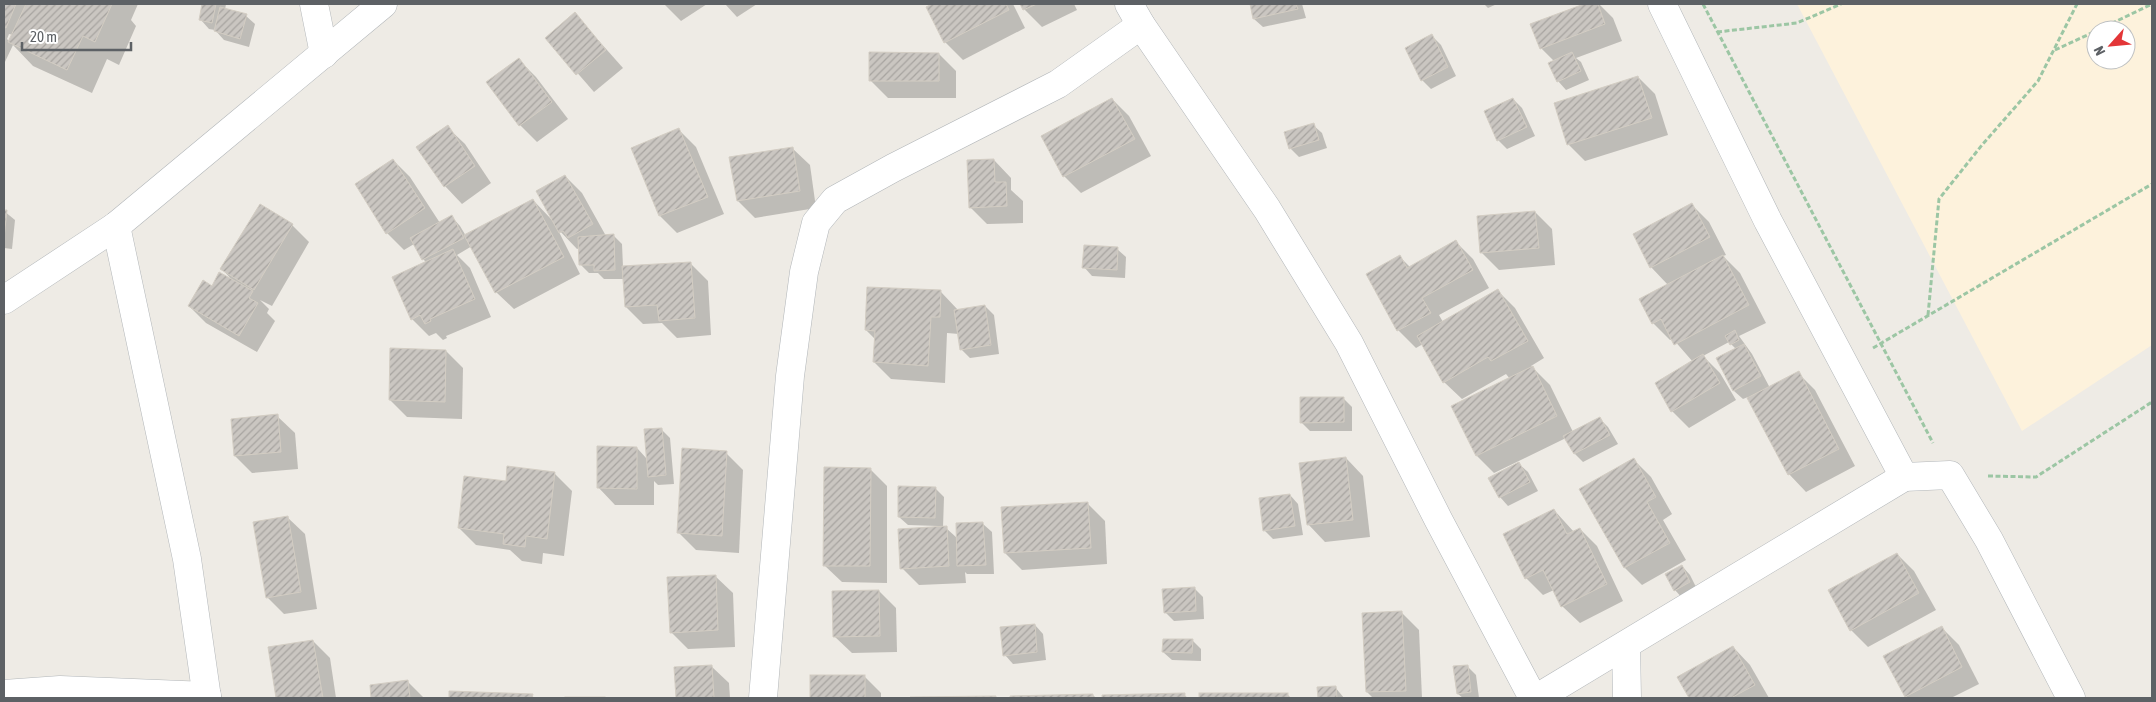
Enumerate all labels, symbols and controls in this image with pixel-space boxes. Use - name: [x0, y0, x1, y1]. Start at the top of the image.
- scale bar: [22, 20, 131, 52]
- north arrow: [2086, 20, 2136, 70]
- text: 20 m: [30, 28, 57, 45]
- text: N: [2090, 44, 2108, 58]

